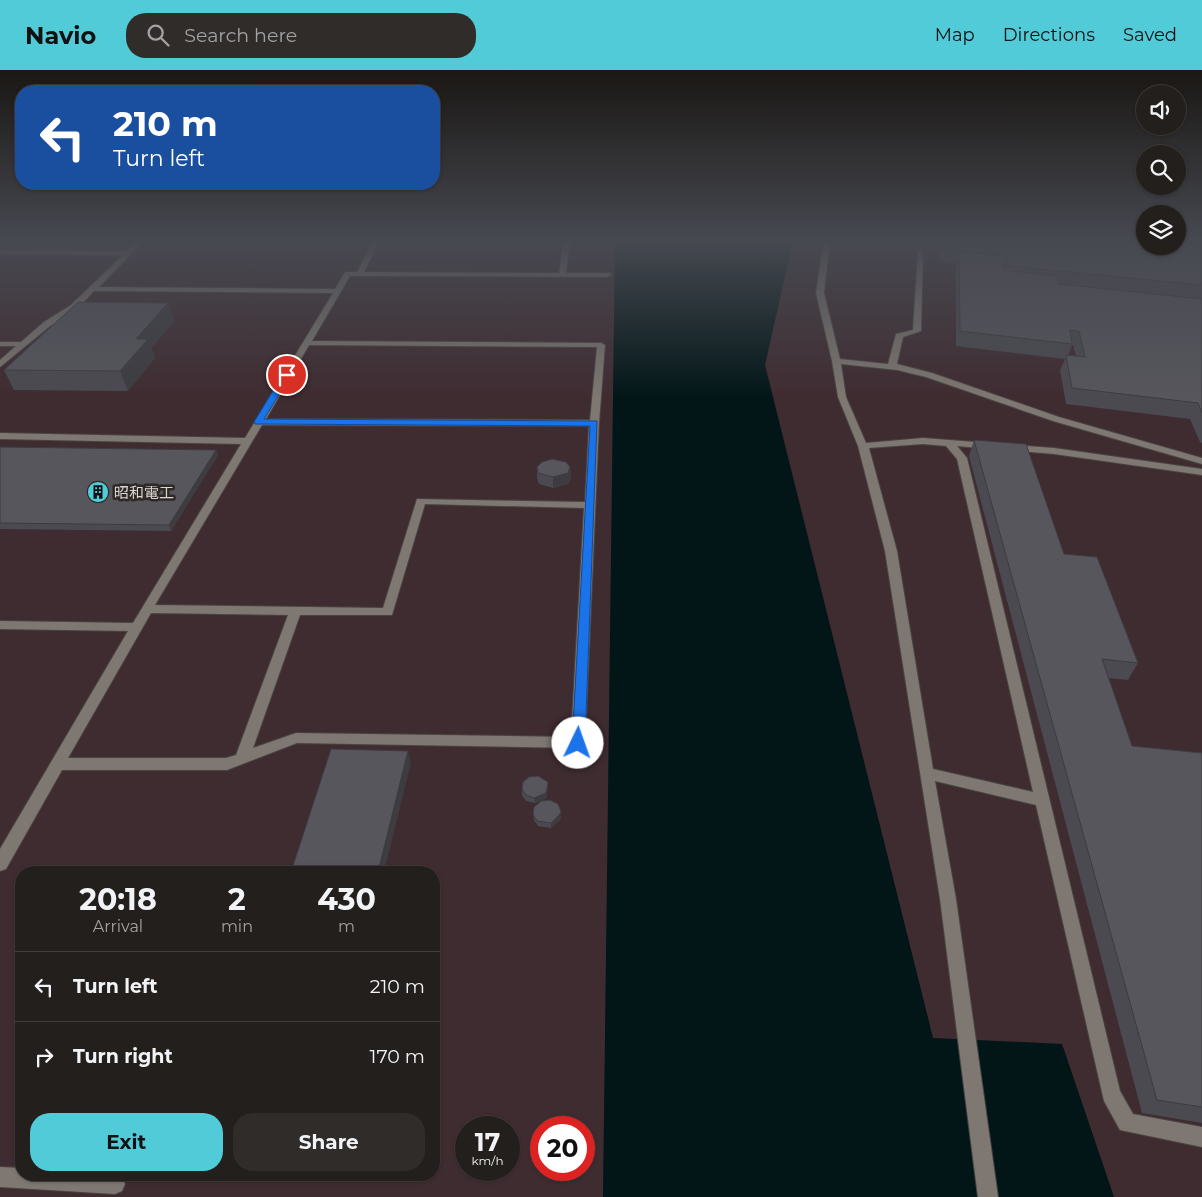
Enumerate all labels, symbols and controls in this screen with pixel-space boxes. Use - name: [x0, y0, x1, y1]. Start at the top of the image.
- search box: [126, 13, 476, 58]
- text: Navio: [25, 21, 96, 50]
- icon: search: [144, 21, 172, 49]
- text: Search here: [184, 24, 297, 47]
- text: Map: [935, 24, 975, 46]
- text: Directions: [1003, 24, 1095, 46]
- text: Saved: [1123, 24, 1177, 46]
- map controls: [1136, 85, 1186, 255]
- button: sound: [1136, 85, 1186, 135]
- text: 210 m: [113, 102, 218, 145]
- icon: left: [30, 105, 95, 170]
- text: Turn left: [113, 145, 205, 172]
- button: search: [1136, 145, 1186, 195]
- button: layers: [1136, 205, 1186, 255]
- pin: [266, 354, 308, 396]
- icon: arrive: [273, 361, 301, 389]
- building icon: 昭和電工: [86, 480, 110, 504]
- place label: 昭和電工: [114, 483, 174, 502]
- position arrow: [551, 716, 603, 768]
- text: 20:18: [79, 881, 157, 918]
- text: 2: [228, 881, 246, 918]
- text: 430: [317, 881, 376, 918]
- text: Arrival: [93, 917, 143, 936]
- text: min: [221, 917, 253, 936]
- text: m: [338, 917, 355, 936]
- icon: left: [30, 973, 58, 1001]
- text: Turn left: [73, 975, 158, 998]
- text: 210 m: [370, 975, 425, 998]
- icon: right: [30, 1043, 58, 1071]
- text: Turn right: [73, 1045, 173, 1068]
- text: 170 m: [370, 1045, 425, 1068]
- button: Exit: [30, 1113, 223, 1171]
- button: Share: [233, 1113, 425, 1171]
- speed limit sign: 20: [530, 1116, 595, 1181]
- text: 17: [475, 1127, 500, 1157]
- text: km/h: [471, 1153, 504, 1168]

